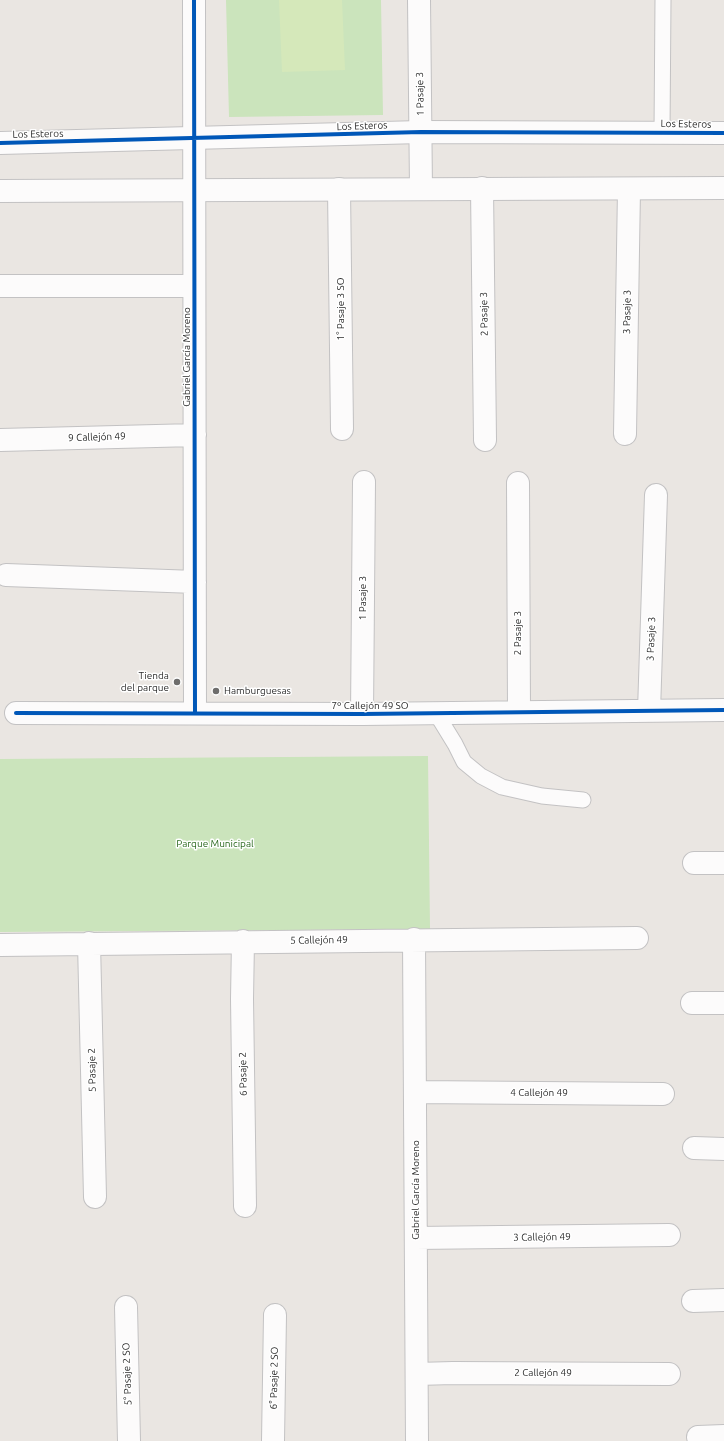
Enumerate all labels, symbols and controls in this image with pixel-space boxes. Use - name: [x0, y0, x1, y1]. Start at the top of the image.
- street label: 1 Pasaje 3: [414, 72, 426, 116]
- street label: Los Esteros: [660, 118, 712, 130]
- street label: Los Esteros: [336, 119, 388, 133]
- street label: Los Esteros: [12, 128, 64, 140]
- street label: 1° Pasaje 3 SO: [335, 278, 347, 340]
- street label: 3 Pasaje 3: [621, 290, 633, 334]
- street label: 2 Pasaje 3: [478, 292, 490, 336]
- street label: Gabriel García Moreno: [181, 307, 193, 407]
- street label: 9 Callejón 49: [68, 430, 126, 444]
- street label: 1 Pasaje 3: [357, 576, 369, 620]
- street label: 2 Pasaje 3: [512, 611, 524, 655]
- street label: 3 Pasaje 3: [644, 617, 658, 661]
- place label: Tienda del parque: [121, 670, 169, 694]
- marker: Tienda del parque: [172, 677, 182, 687]
- place label: Hamburguesas: [224, 685, 291, 697]
- marker: Hamburguesas: [211, 686, 221, 696]
- street label: 7º Callejón 49 SO: [331, 700, 409, 712]
- park label: Parque Municipal: [176, 838, 254, 850]
- street label: 5 Callejón 49: [290, 933, 348, 947]
- street label: 5 Pasaje 2: [86, 1048, 98, 1092]
- street label: 6 Pasaje 2: [237, 1052, 249, 1096]
- street label: 4 Callejón 49: [510, 1087, 568, 1099]
- street label: Gabriel García Moreno: [410, 1140, 422, 1240]
- street label: 3 Callejón 49: [513, 1230, 571, 1244]
- street label: 5° Pasaje 2 SO: [120, 1342, 134, 1406]
- street label: 6° Pasaje 2 SO: [267, 1346, 281, 1410]
- street label: 2 Callejón 49: [514, 1367, 572, 1379]

